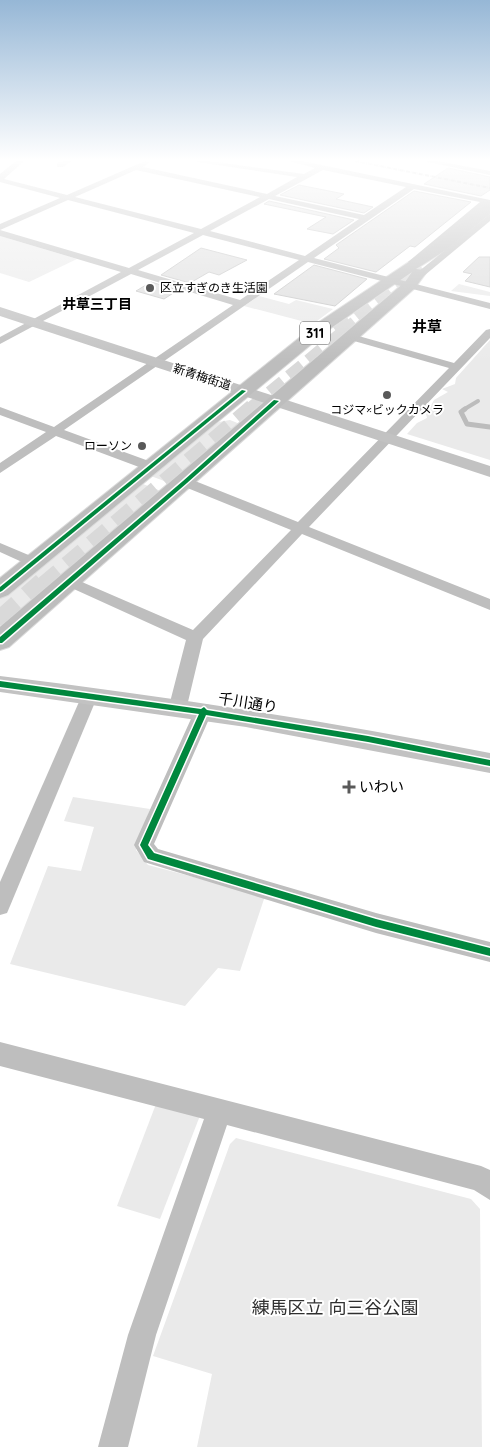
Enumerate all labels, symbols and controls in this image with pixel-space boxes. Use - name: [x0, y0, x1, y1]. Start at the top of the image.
- place label: 区立すぎのき生活園: [160, 280, 268, 295]
- marker: 区立すぎのき生活園: [144, 282, 156, 294]
- district label: 井草三丁目: [62, 295, 132, 313]
- district label: 井草: [412, 317, 442, 336]
- road number: 311: [300, 322, 330, 344]
- street label: 新青梅街道: [171, 360, 233, 393]
- marker: コジマ×ビックカメラ: [381, 389, 393, 401]
- place label: コジマ×ビックカメラ: [330, 402, 444, 417]
- place label: ローソン: [84, 438, 132, 453]
- marker: ローソン: [136, 440, 148, 452]
- street label: 千川通り: [217, 688, 279, 717]
- place label: いわい: [359, 777, 404, 796]
- marker: いわい: [343, 781, 355, 793]
- park label: 練馬区立 向三谷公園: [252, 1296, 418, 1319]

